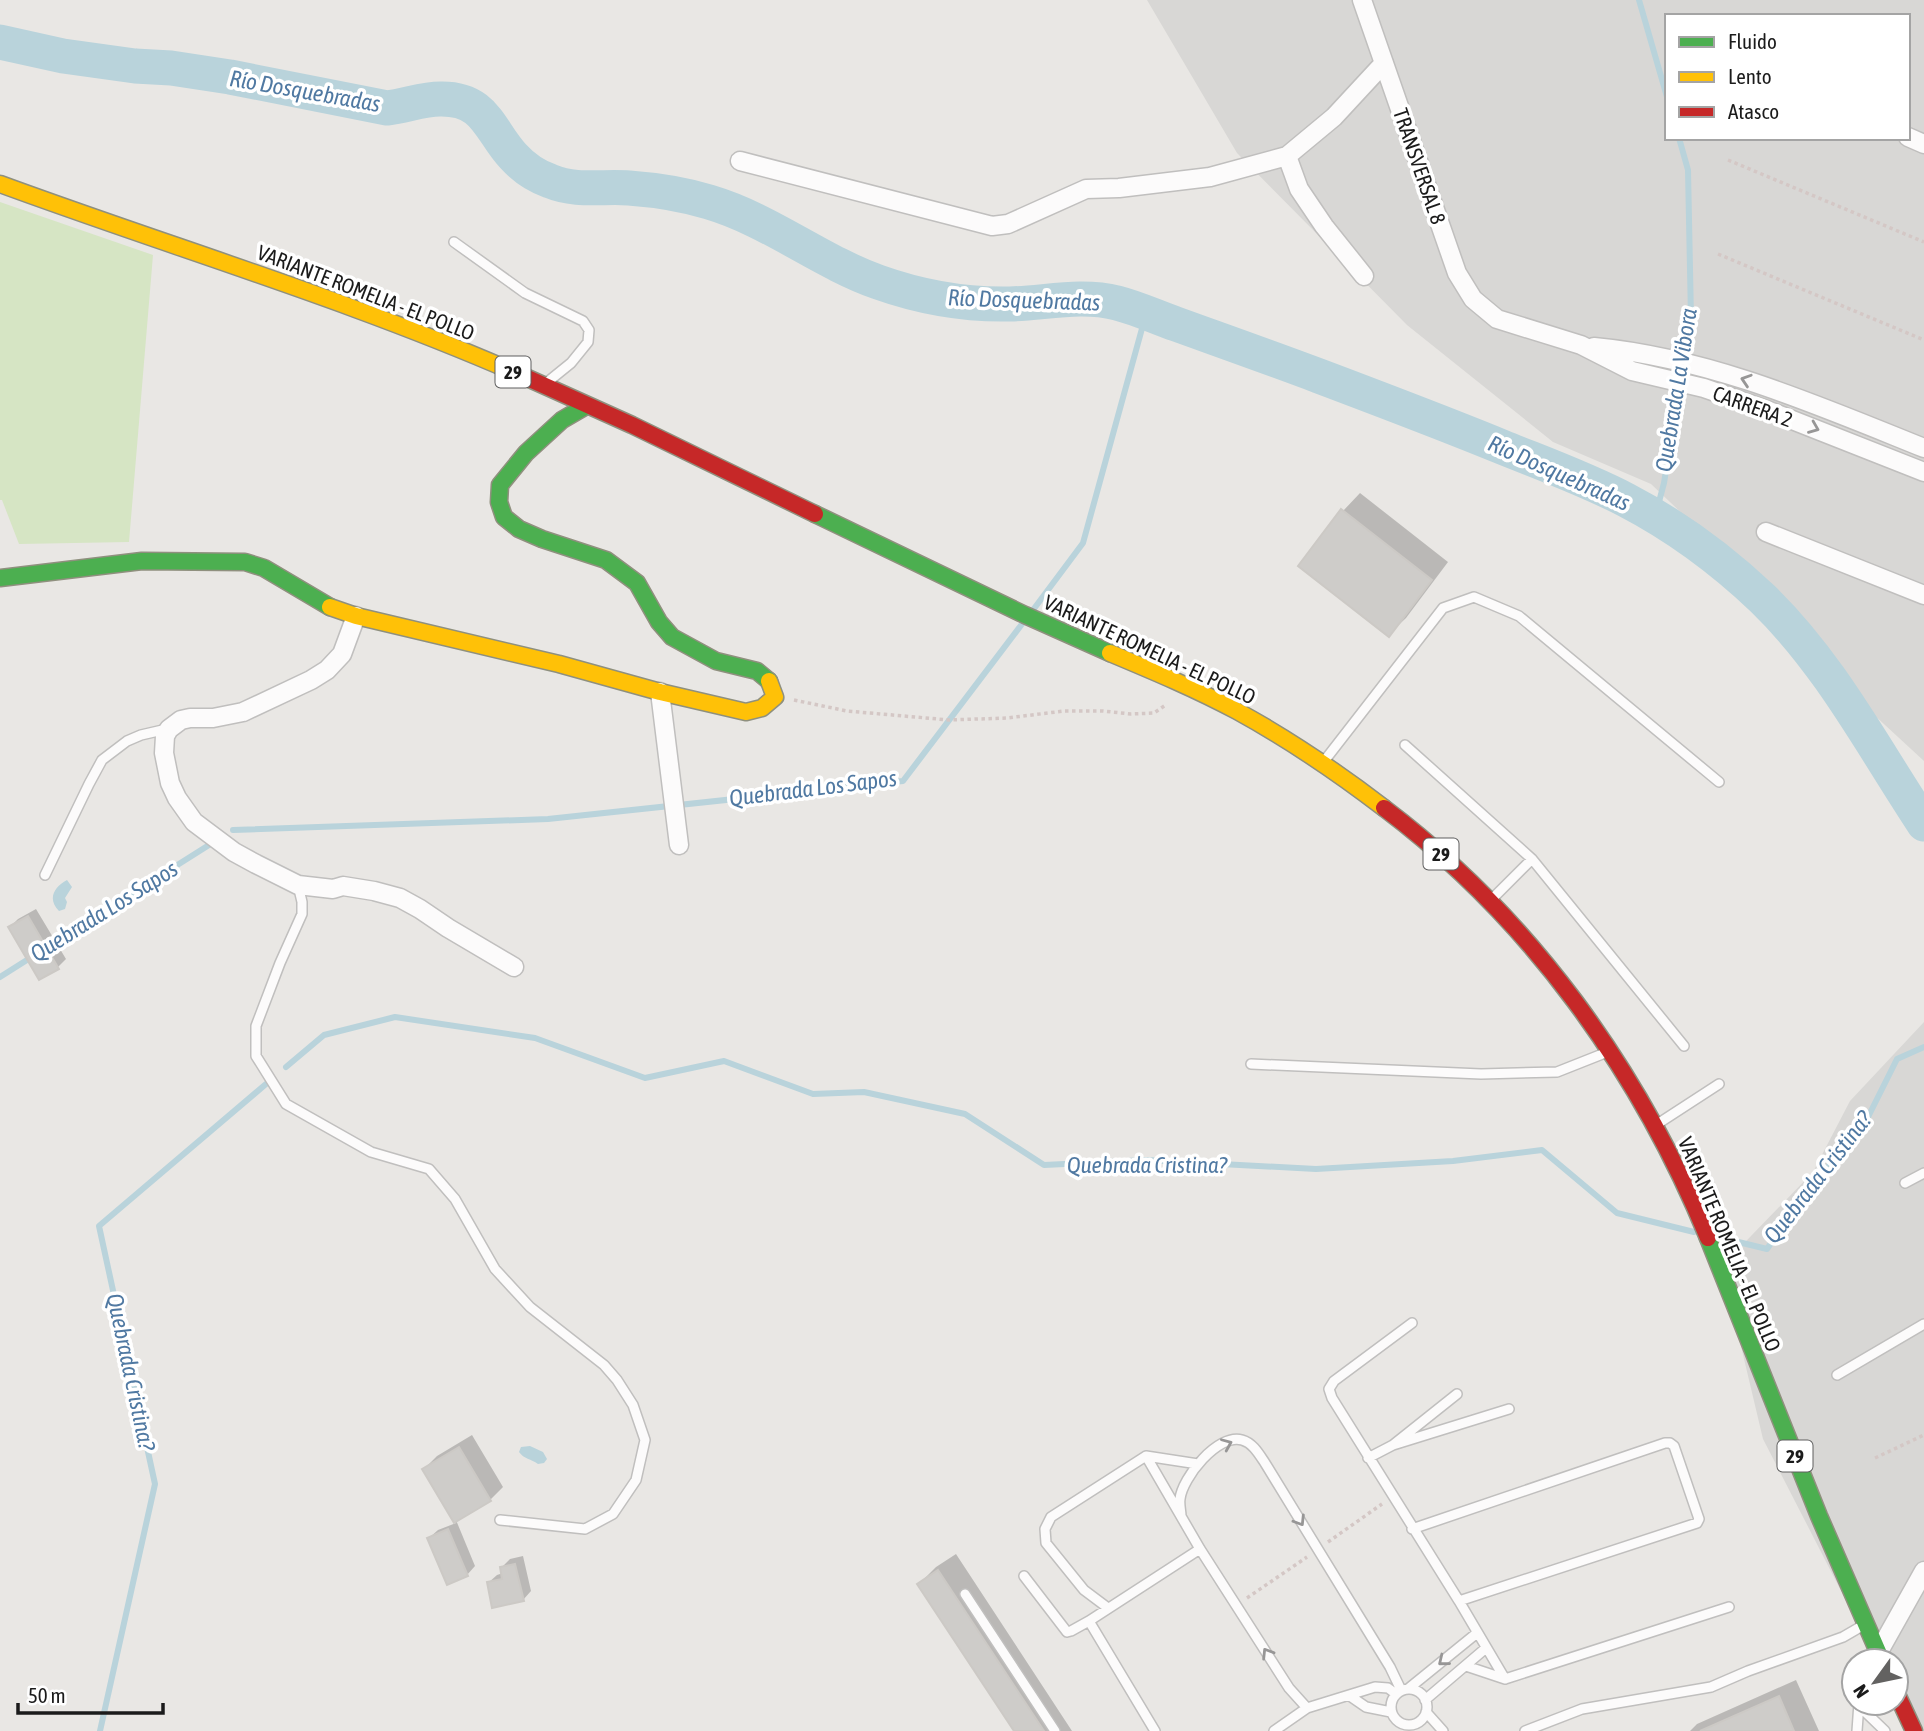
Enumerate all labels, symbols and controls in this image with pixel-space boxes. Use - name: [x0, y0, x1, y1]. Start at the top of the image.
- legend: [1665, 14, 1910, 140]
- text: Fluido: [1728, 29, 1777, 53]
- text: Lento: [1728, 64, 1772, 88]
- water label: Río Dosquebradas: [228, 65, 382, 117]
- text: Atasco: [1728, 99, 1779, 123]
- street label: TRANSVERSAL 8: [1389, 105, 1451, 227]
- street label: VARIANTE ROMELIA - EL POLLO: [254, 239, 478, 345]
- water label: Río Dosquebradas: [947, 284, 1101, 316]
- water label: Quebrada La Vibora: [1650, 306, 1702, 474]
- road number: 29: [496, 356, 530, 388]
- one-way arrow: [1740, 373, 1752, 388]
- street label: CARRERA 2: [1710, 380, 1796, 432]
- one-way arrow: [1808, 420, 1820, 434]
- water label: Río Dosquebradas: [1484, 430, 1634, 516]
- street label: VARIANTE ROMELIA - EL POLLO: [1040, 589, 1260, 709]
- water label: Quebrada Los Sapos: [728, 765, 898, 811]
- road number: 29: [1424, 838, 1458, 870]
- water label: Quebrada Los Sapos: [26, 855, 182, 967]
- water label: Quebrada Cristina?: [1758, 1105, 1878, 1248]
- street label: VARIANTE ROMELIA - EL POLLO: [1674, 1133, 1786, 1355]
- water label: Quebrada Cristina?: [1067, 1152, 1228, 1178]
- water label: Quebrada Cristina?: [102, 1291, 160, 1454]
- one-way arrow: [1220, 1438, 1232, 1452]
- road number: 29: [1778, 1440, 1812, 1472]
- one-way arrow: [1292, 1513, 1305, 1526]
- north arrow: [1840, 1647, 1910, 1717]
- one-way arrow: [1262, 1648, 1275, 1661]
- one-way arrow: [1438, 1653, 1451, 1665]
- scale bar: [18, 1672, 163, 1716]
- text: N: [1848, 1681, 1873, 1702]
- text: 50 m: [28, 1683, 66, 1707]

